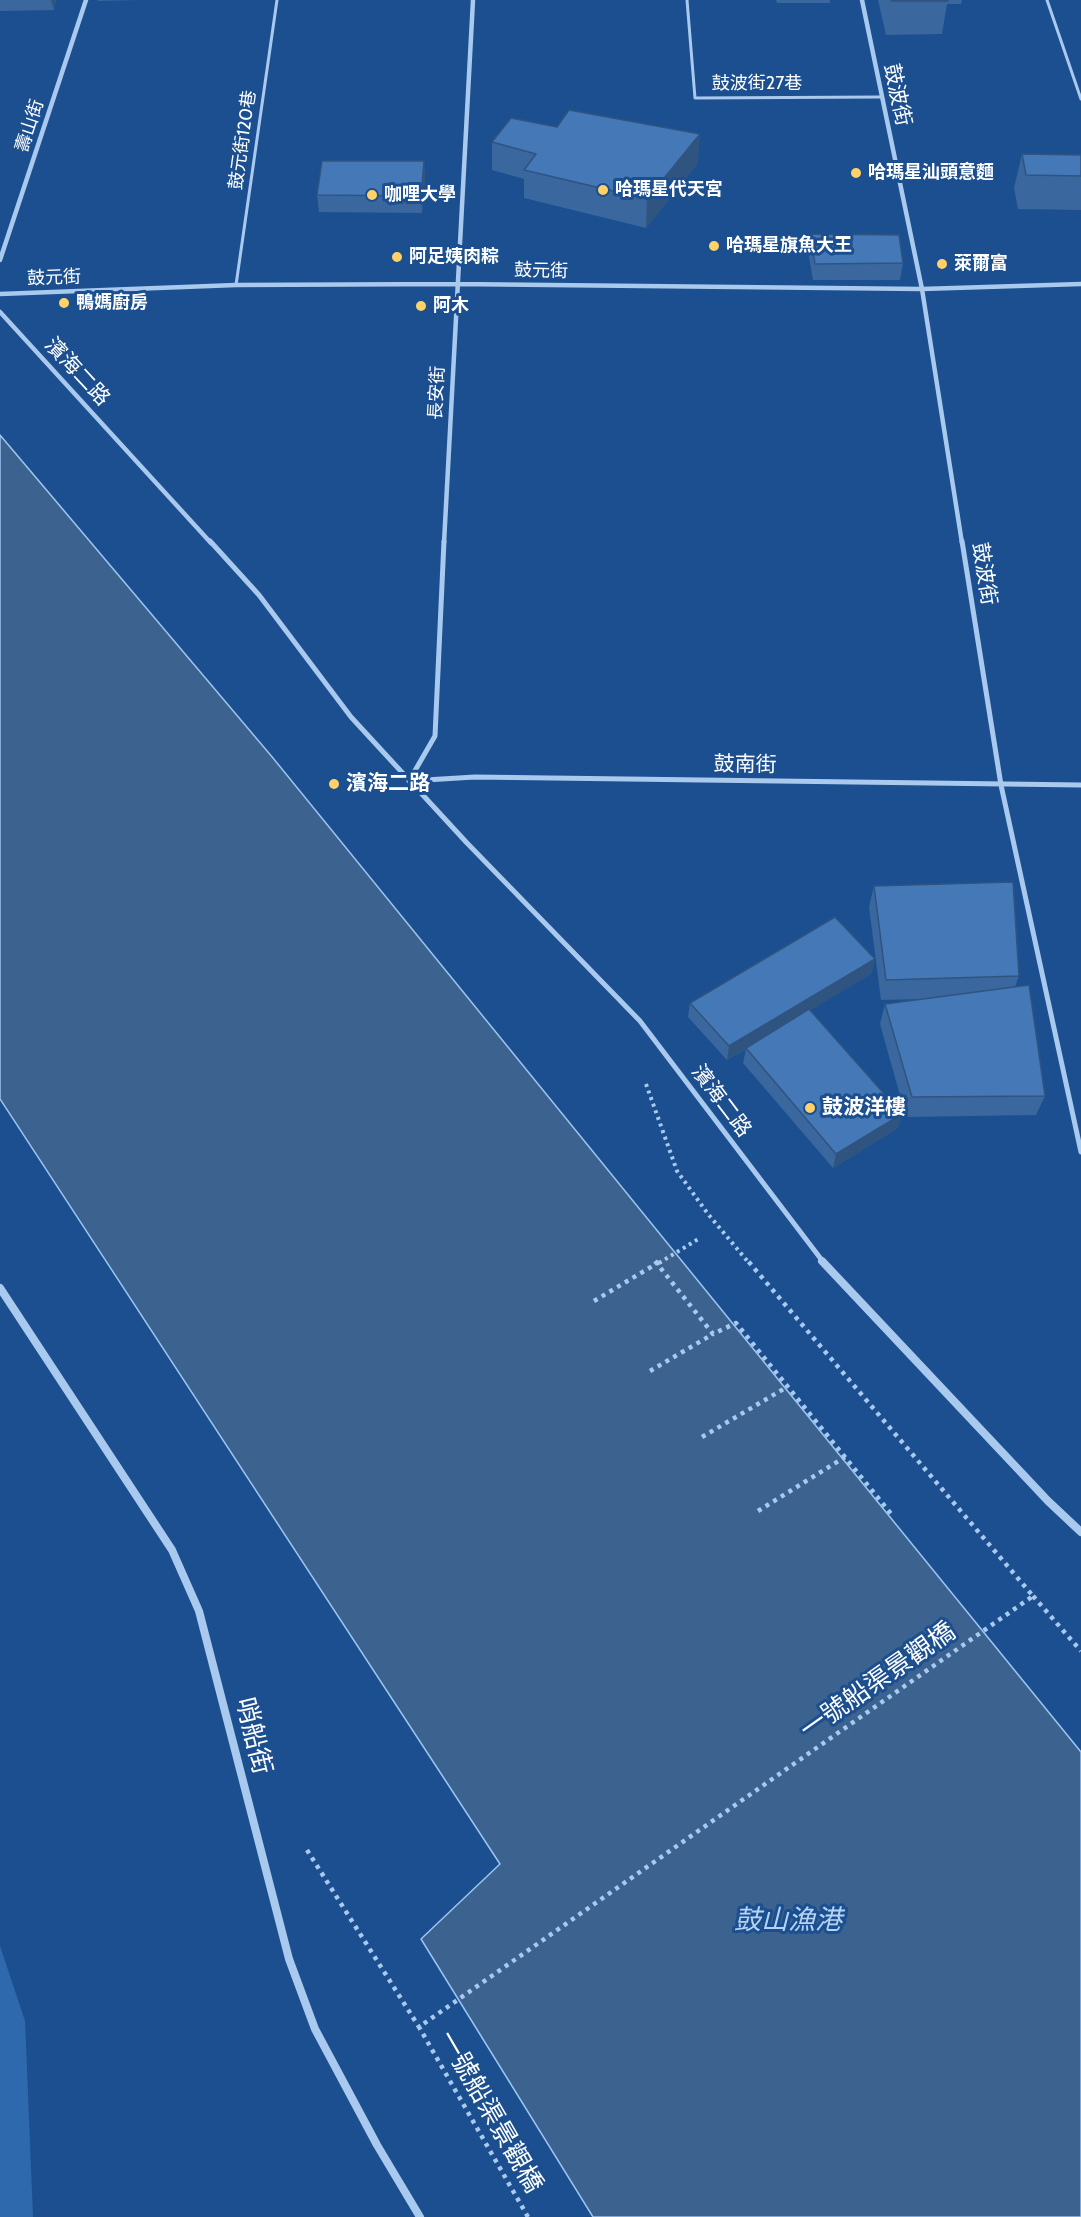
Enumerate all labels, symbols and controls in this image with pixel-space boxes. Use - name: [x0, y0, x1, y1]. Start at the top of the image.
- street label: 鼓波街: [878, 62, 916, 128]
- street label: 鼓波街27巷: [712, 73, 802, 95]
- street label: 鼓元街120巷: [225, 89, 261, 191]
- street label: 壽山街: [11, 97, 49, 155]
- place label: 哈瑪星汕頭意麵: [868, 162, 994, 184]
- marker: 哈瑪星汕頭意麵: [849, 166, 863, 180]
- place label: 哈瑪星代天宮: [615, 179, 723, 201]
- marker: 哈瑪星代天宮: [596, 183, 610, 197]
- place label: 咖哩大學: [384, 184, 456, 206]
- marker: 咖哩大學: [365, 188, 379, 202]
- place label: 哈瑪星旗魚大王: [726, 235, 852, 257]
- marker: 哈瑪星旗魚大王: [707, 239, 721, 253]
- place label: 阿足姨肉粽: [409, 246, 499, 268]
- marker: 阿足姨肉粽: [390, 250, 404, 264]
- place label: 萊爾富: [954, 253, 1008, 275]
- marker: 萊爾富: [935, 257, 949, 271]
- street label: 鼓元街: [514, 260, 568, 282]
- street label: 鼓元街: [27, 266, 81, 290]
- place label: 鴨媽廚房: [76, 292, 148, 314]
- place label: 阿木: [433, 295, 469, 317]
- marker: 鴨媽廚房: [57, 296, 71, 310]
- marker: 阿木: [414, 299, 428, 313]
- street label: 濱海二路: [39, 333, 115, 411]
- street label: 長安街: [425, 365, 449, 421]
- street label: 鼓波街: [967, 541, 1001, 607]
- street label: 鼓南街: [713, 752, 777, 778]
- place label: 濱海二路: [346, 771, 430, 797]
- marker: 濱海二路: [327, 777, 341, 791]
- street label: 濱海二路: [686, 1060, 756, 1142]
- place label: 鼓波洋樓: [822, 1095, 906, 1121]
- marker: 鼓波洋樓: [803, 1101, 817, 1115]
- street label: 一號船渠景觀橋: [795, 1616, 961, 1746]
- street label: 哨船街: [228, 1694, 278, 1778]
- water label: 鼓山漁港: [734, 1905, 842, 1937]
- street label: 一號船渠景觀橋: [431, 2025, 549, 2199]

